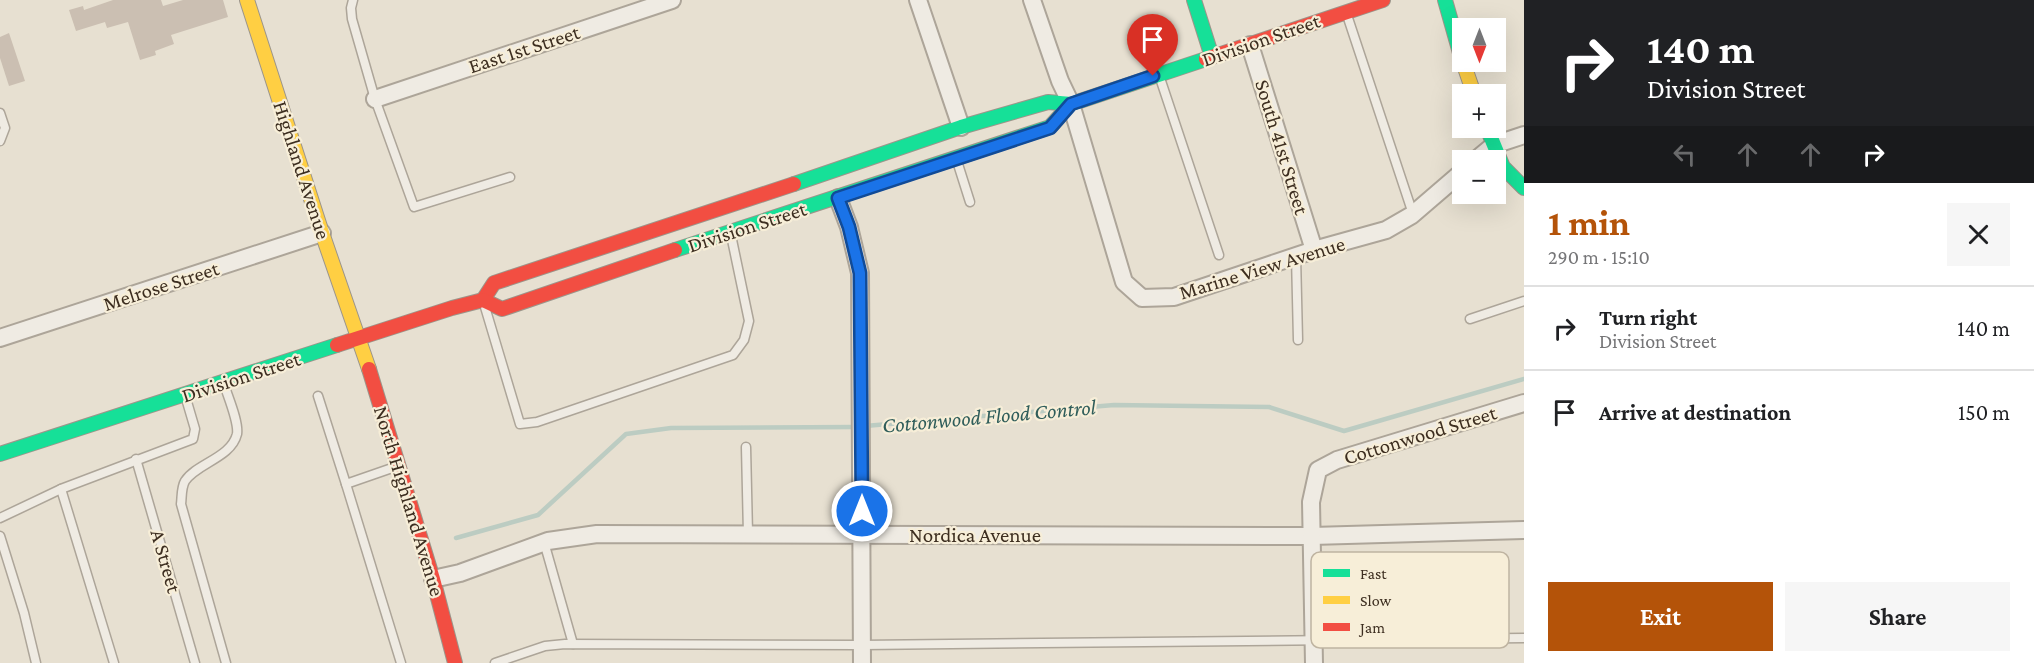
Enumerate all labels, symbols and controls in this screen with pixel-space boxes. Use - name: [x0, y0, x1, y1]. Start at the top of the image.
- street label: Division Street: [1199, 8, 1324, 71]
- pin: [1127, 14, 1178, 76]
- north arrow: [1452, 18, 1506, 72]
- map controls: [1452, 18, 1506, 204]
- street label: East 1st Street: [465, 19, 584, 78]
- icon: arrive: [1136, 23, 1169, 56]
- icon: right: [1548, 24, 1626, 102]
- text: 140 m: [1647, 25, 1755, 72]
- text: Division Street: [1647, 74, 1806, 104]
- street label: South 41st Street: [1250, 77, 1314, 218]
- button: +: [1452, 84, 1506, 138]
- street label: Highland Avenue: [268, 98, 336, 242]
- icon: left: [1668, 138, 1701, 171]
- icon: ahead: [1731, 138, 1764, 171]
- icon: ahead: [1794, 138, 1827, 171]
- icon: right: [1857, 138, 1890, 171]
- button: −: [1452, 150, 1506, 204]
- street label: Division Street: [685, 196, 810, 257]
- text: 1 min: [1548, 203, 1630, 243]
- button: close: [1947, 203, 2010, 266]
- street label: Marine View Avenue: [1176, 231, 1348, 305]
- text: 290 m · 15:10: [1548, 246, 1650, 268]
- street label: Melrose Street: [100, 256, 223, 316]
- text: Turn right: [1599, 305, 1697, 330]
- icon: right: [1548, 312, 1581, 345]
- text: 140 m: [1957, 316, 2010, 341]
- text: Division Street: [1599, 330, 1716, 352]
- street label: Division Street: [179, 346, 304, 407]
- water label: Cottonwood Flood Control: [881, 394, 1097, 438]
- icon: arrive: [1548, 396, 1581, 429]
- street label: Cottonwood Street: [1341, 400, 1500, 470]
- text: Arrive at destination: [1599, 400, 1791, 425]
- text: 150 m: [1958, 400, 2010, 425]
- street label: North Highland Avenue: [369, 403, 449, 599]
- position arrow: [830, 479, 894, 543]
- street label: Nordica Avenue: [909, 523, 1041, 547]
- street label: A Street: [145, 526, 187, 597]
- legend: [1311, 552, 1509, 648]
- text: Fast: [1360, 565, 1387, 582]
- button: Exit: [1548, 582, 1773, 651]
- button: Share: [1785, 582, 2010, 651]
- text: Slow: [1360, 592, 1392, 609]
- text: Jam: [1358, 619, 1385, 637]

